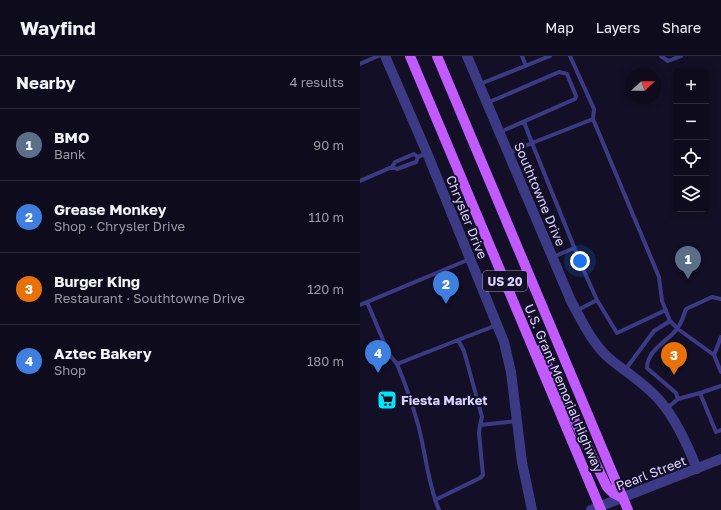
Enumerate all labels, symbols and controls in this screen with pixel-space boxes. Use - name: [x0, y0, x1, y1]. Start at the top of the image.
- text: Wayfind: [20, 16, 96, 39]
- text: Map: [545, 19, 574, 36]
- text: Layers: [596, 19, 640, 36]
- text: Share: [662, 19, 701, 36]
- north arrow: [625, 68, 661, 104]
- map controls: [673, 68, 709, 212]
- button: +: [673, 68, 709, 104]
- text: Nearby: [16, 72, 76, 93]
- text: 4 results: [290, 74, 344, 90]
- button: −: [673, 104, 709, 140]
- text: BMO: [54, 128, 89, 146]
- text: 1: [26, 137, 32, 153]
- text: 90 m: [313, 137, 344, 153]
- street label: Southtowne Drive: [511, 140, 569, 248]
- button: locate: [673, 140, 709, 176]
- text: Bank: [54, 146, 85, 162]
- street label: Chrysler Drive: [443, 173, 491, 261]
- button: layers: [673, 176, 709, 212]
- text: Grease Monkey: [54, 200, 167, 218]
- text: 2: [25, 209, 33, 225]
- text: 110 m: [309, 209, 344, 225]
- text: Shop · Chrysler Drive: [54, 218, 185, 234]
- pin: 1: [675, 246, 701, 279]
- your location: [570, 251, 590, 271]
- pin: 2: [433, 271, 459, 304]
- road number: US 20: [483, 271, 527, 291]
- text: Burger King: [54, 272, 140, 290]
- text: 3: [25, 281, 33, 297]
- text: 120 m: [307, 281, 344, 297]
- text: Restaurant · Southtowne Drive: [54, 290, 245, 306]
- street label: U.S. Grant Memorial Highway: [521, 301, 607, 475]
- pin: 4: [365, 340, 391, 373]
- pin: 3: [661, 342, 687, 375]
- text: Aztec Bakery: [54, 344, 152, 362]
- text: 4: [25, 353, 33, 369]
- text: 180 m: [307, 353, 344, 369]
- text: Shop: [54, 362, 86, 378]
- supermarket icon: Fiesta Market: [376, 389, 398, 411]
- place label: Fiesta Market: [401, 392, 487, 408]
- street label: Pearl Street: [613, 452, 689, 494]

